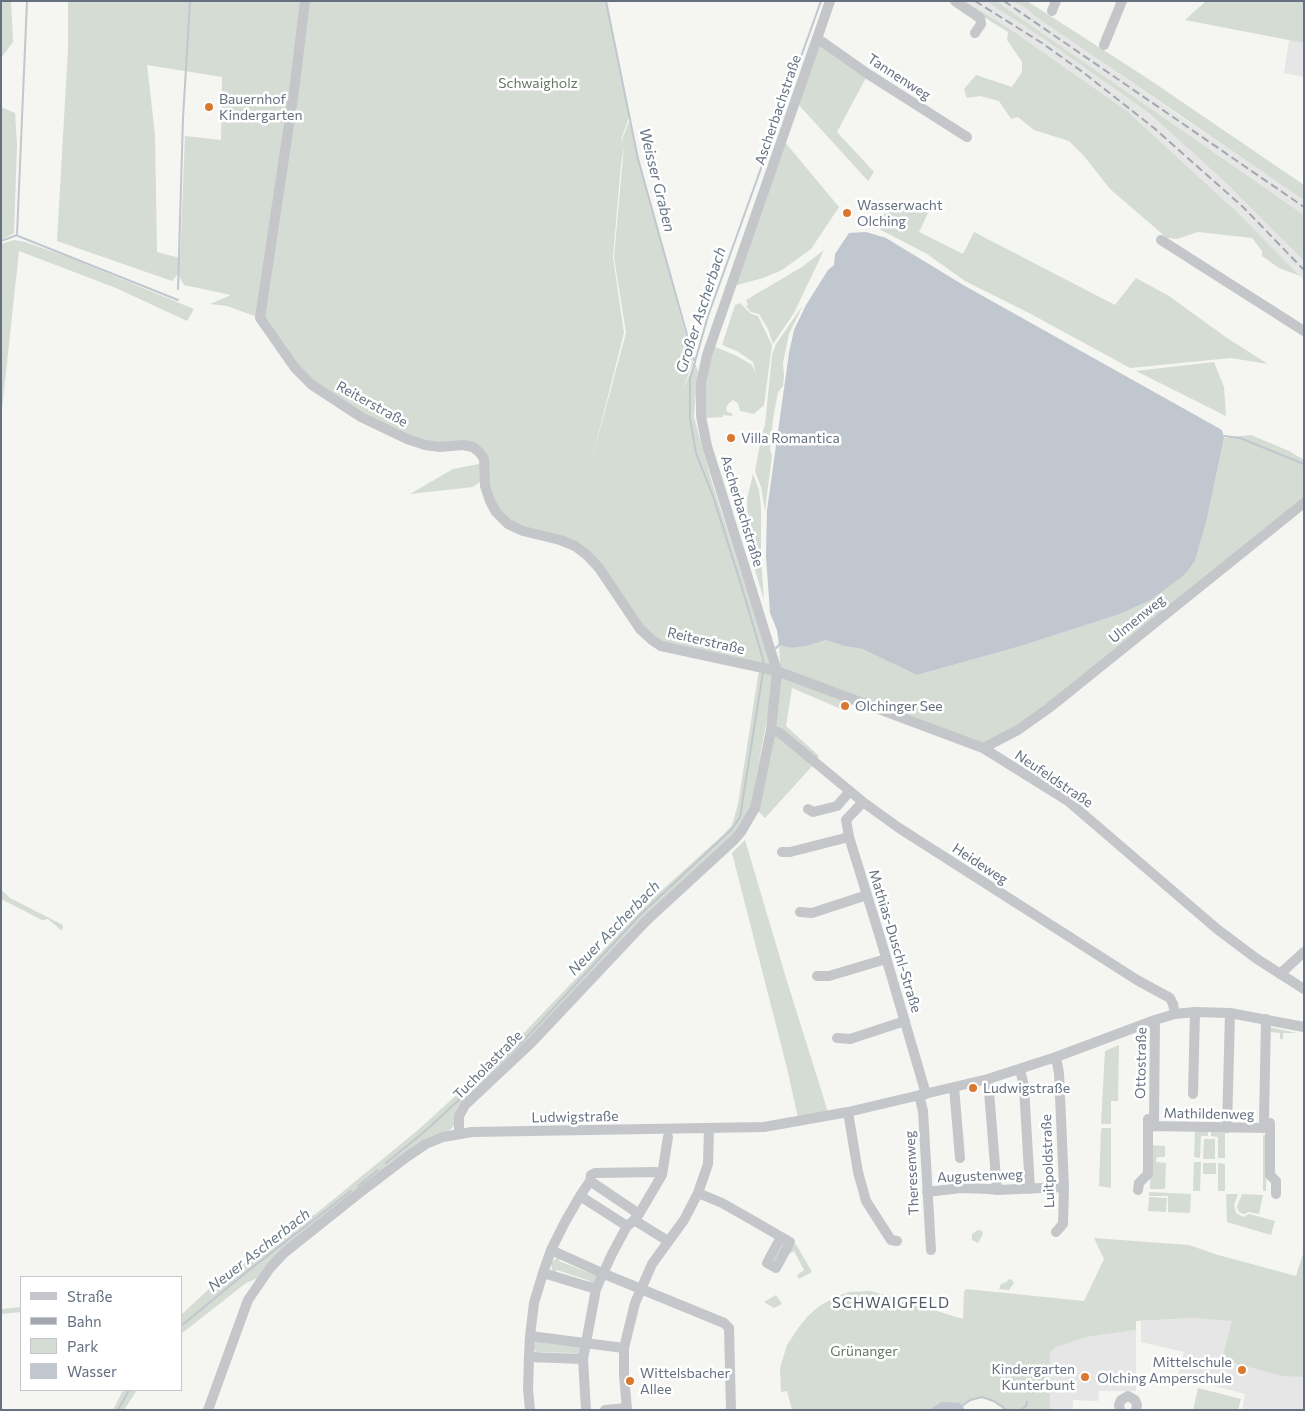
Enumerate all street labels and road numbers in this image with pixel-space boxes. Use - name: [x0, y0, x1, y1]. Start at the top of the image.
- street label: Tannenweg: [864, 50, 934, 104]
- street label: Ascherbachstraße: [751, 53, 805, 167]
- street label: Reiterstraße: [333, 378, 411, 430]
- street label: Ascherbachstraße: [717, 453, 767, 569]
- street label: Ulmenweg: [1106, 591, 1168, 647]
- street label: Reiterstraße: [666, 624, 746, 658]
- street label: Neufeldstraße: [1012, 747, 1096, 811]
- street label: Heideweg: [949, 840, 1011, 888]
- street label: Mathias-Duschl-Straße: [865, 867, 925, 1015]
- street label: Tucholastraße: [450, 1027, 526, 1103]
- street label: Ottostraße: [1132, 1027, 1150, 1099]
- street label: Mathildenweg: [1163, 1105, 1255, 1123]
- street label: Ludwigstraße: [531, 1108, 619, 1126]
- street label: Luitpoldstraße: [1038, 1114, 1058, 1208]
- street label: Theresenweg: [901, 1130, 923, 1216]
- street label: Augustenweg: [937, 1166, 1023, 1186]

